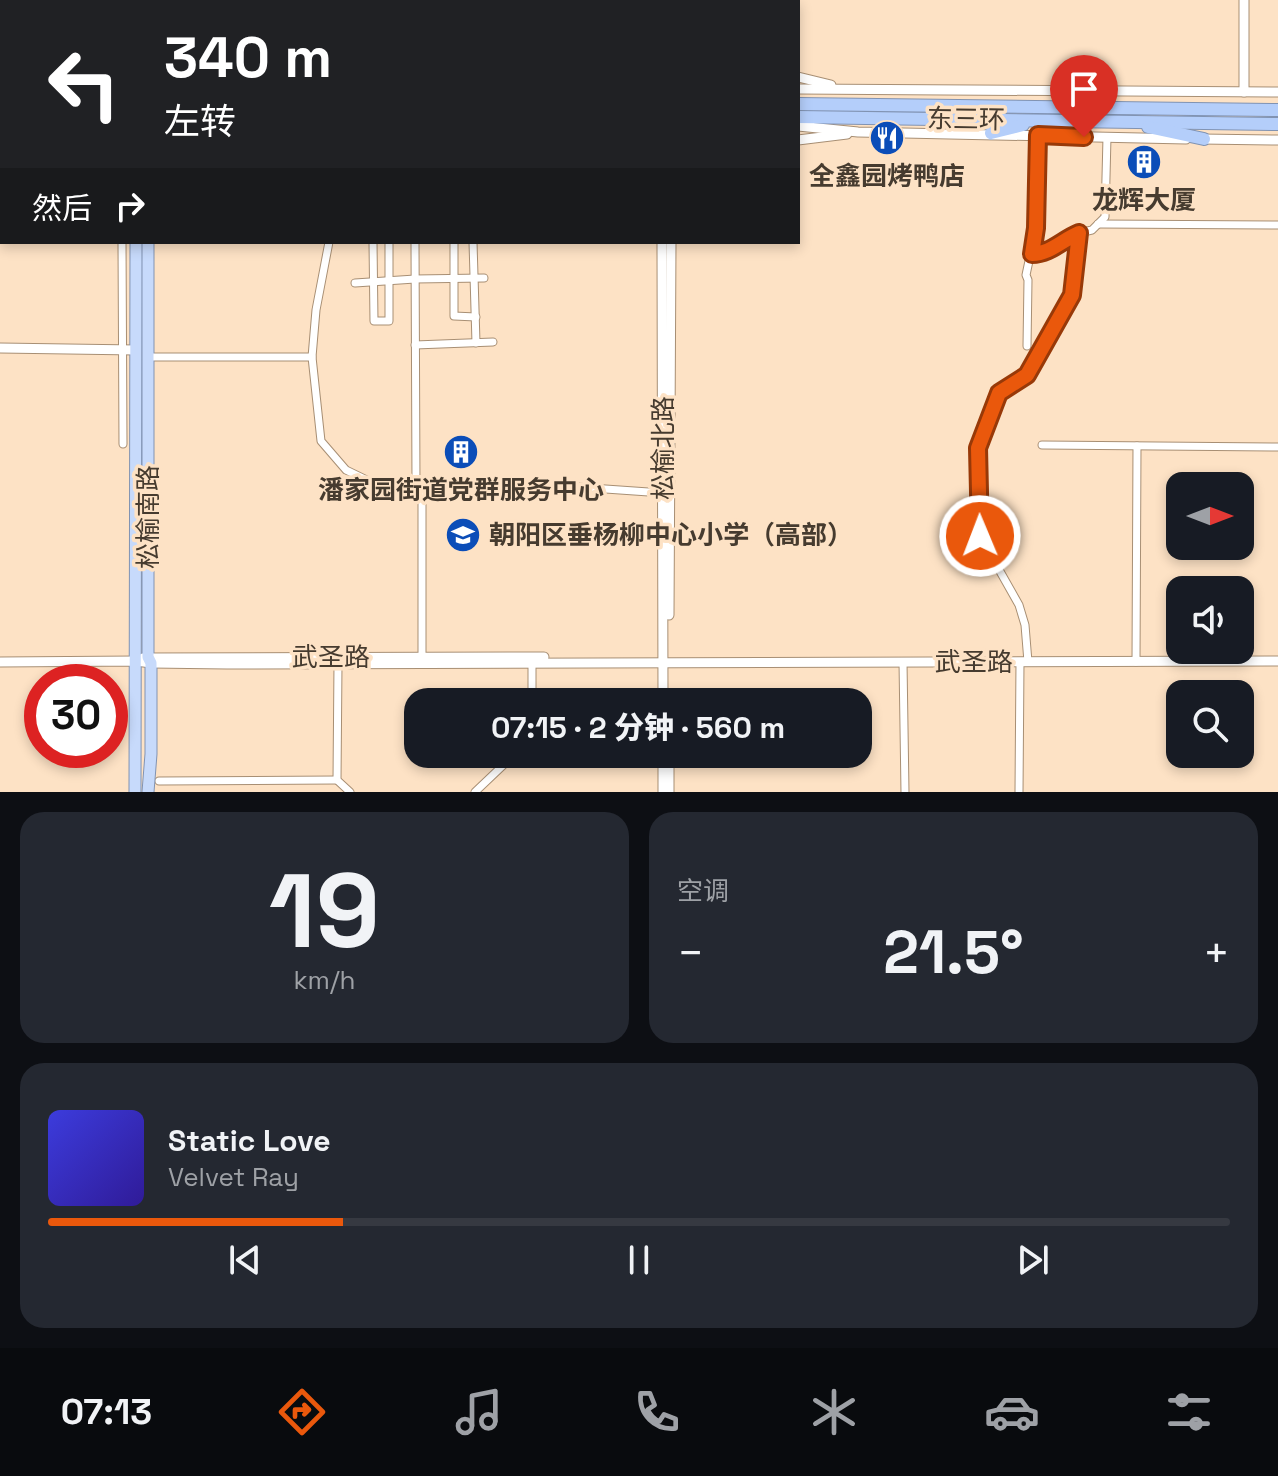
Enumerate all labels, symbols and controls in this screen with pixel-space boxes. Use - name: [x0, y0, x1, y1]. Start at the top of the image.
- text: 340 m: [164, 22, 332, 93]
- icon: left: [32, 32, 136, 136]
- pin: [1050, 55, 1118, 137]
- icon: arrive: [1062, 67, 1106, 111]
- text: 左转: [164, 99, 236, 145]
- street label: 东三环: [927, 101, 1005, 137]
- restaurant icon: 全鑫园烤鸭店: [868, 119, 906, 157]
- building icon: 龙辉大厦: [1125, 143, 1163, 181]
- place label: 全鑫园烤鸭店: [809, 159, 965, 193]
- place label: 龙辉大厦: [1092, 183, 1196, 217]
- icon: right: [108, 184, 152, 228]
- text: 然后: [32, 189, 92, 228]
- street label: 松榆北路: [646, 396, 680, 500]
- building icon: 潘家园街道党群服务中心: [442, 433, 480, 471]
- street label: 松榆南路: [131, 465, 165, 569]
- north arrow: [1166, 472, 1254, 560]
- map controls: [1166, 472, 1254, 768]
- place label: 潘家园街道党群服务中心: [318, 473, 604, 507]
- position arrow: [938, 494, 1022, 578]
- school or university icon: 朝阳区垂杨柳中心小学（高部）: [444, 516, 482, 554]
- place label: 朝阳区垂杨柳中心小学（高部）: [489, 518, 853, 552]
- button: sound: [1166, 576, 1254, 664]
- street label: 武圣路: [292, 640, 370, 674]
- street label: 武圣路: [935, 645, 1013, 679]
- speed limit sign: 30: [24, 664, 128, 768]
- button: search: [1166, 680, 1254, 768]
- text: 07:15 · 2 分钟 · 560 m: [491, 708, 785, 747]
- text: 19: [269, 845, 380, 977]
- text: 空调: [677, 874, 729, 908]
- text: 21.5°: [883, 914, 1024, 991]
- text: −: [677, 925, 704, 981]
- text: +: [1203, 925, 1230, 981]
- text: km/h: [294, 963, 355, 997]
- text: Static Love: [168, 1121, 331, 1160]
- text: Velvet Ray: [168, 1160, 299, 1194]
- icon: previous: [223, 1238, 267, 1282]
- icon: pause: [617, 1238, 661, 1282]
- icon: next: [1011, 1238, 1055, 1282]
- icon: directions: [274, 1384, 330, 1440]
- icon: music: [451, 1384, 507, 1440]
- icon: phone: [629, 1384, 685, 1440]
- icon: climate: [806, 1384, 862, 1440]
- icon: car: [984, 1384, 1040, 1440]
- icon: filters: [1161, 1384, 1217, 1440]
- text: 07:13: [61, 1389, 152, 1435]

